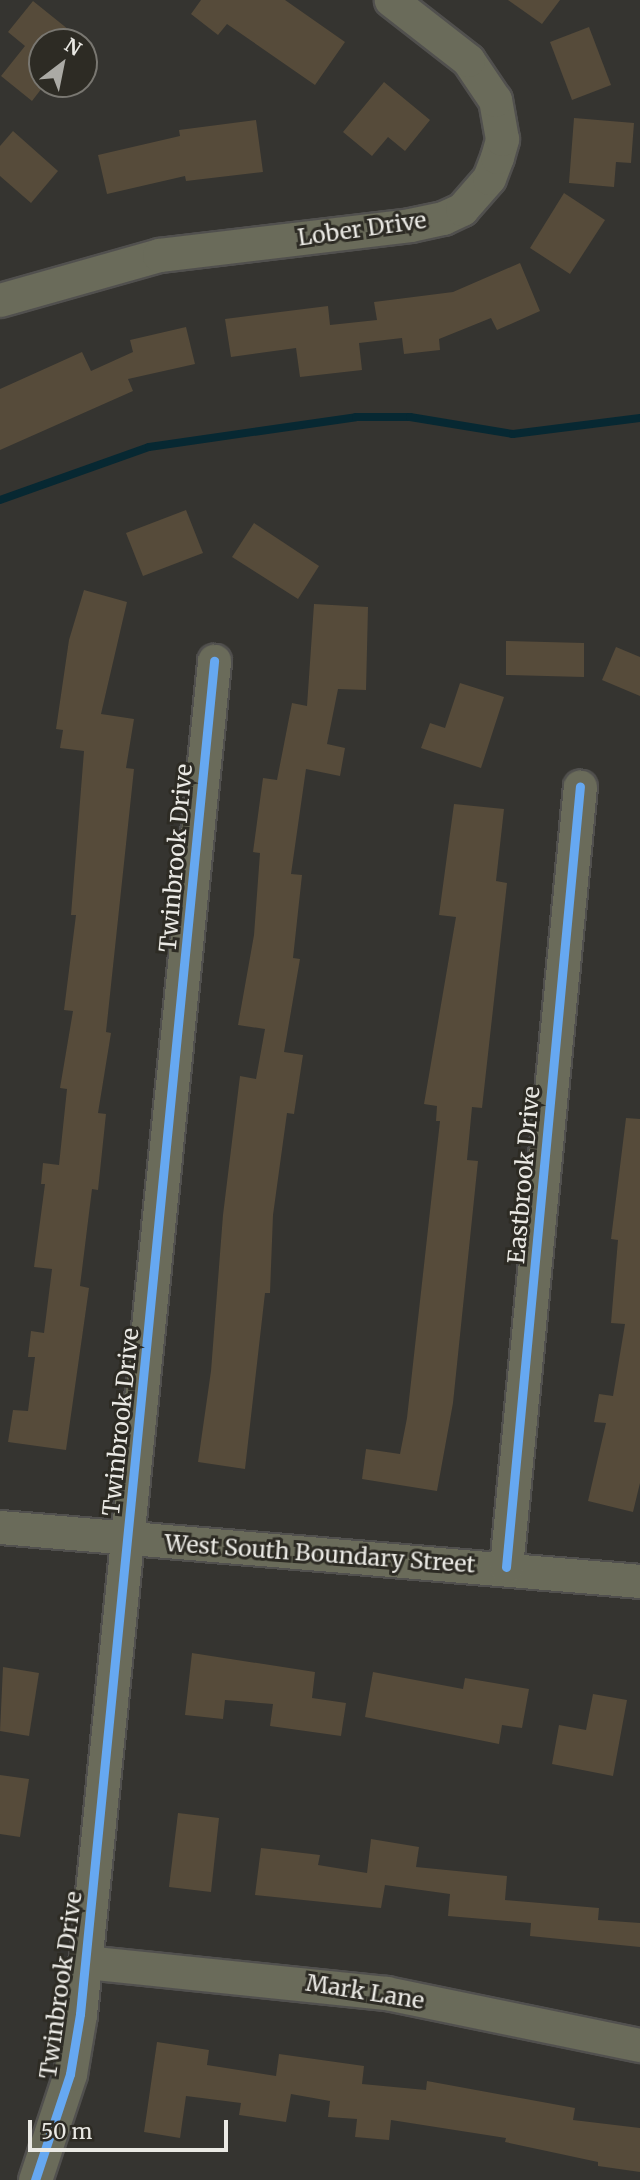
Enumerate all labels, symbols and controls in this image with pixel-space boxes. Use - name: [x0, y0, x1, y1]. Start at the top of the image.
- north arrow: [28, 28, 98, 98]
- text: N: [60, 33, 86, 61]
- street label: Lober Drive: [296, 206, 428, 252]
- street label: Twinbrook Drive: [154, 763, 198, 953]
- street label: Eastbrook Drive: [502, 1085, 546, 1265]
- street label: Twinbrook Drive: [97, 1327, 145, 1517]
- street label: West South Boundary Street: [164, 1529, 476, 1579]
- street label: Twinbrook Drive: [34, 1890, 88, 2080]
- street label: Mark Lane: [304, 1969, 426, 2015]
- scale bar: [32, 2106, 231, 2150]
- text: 50 m: [41, 2118, 92, 2145]

